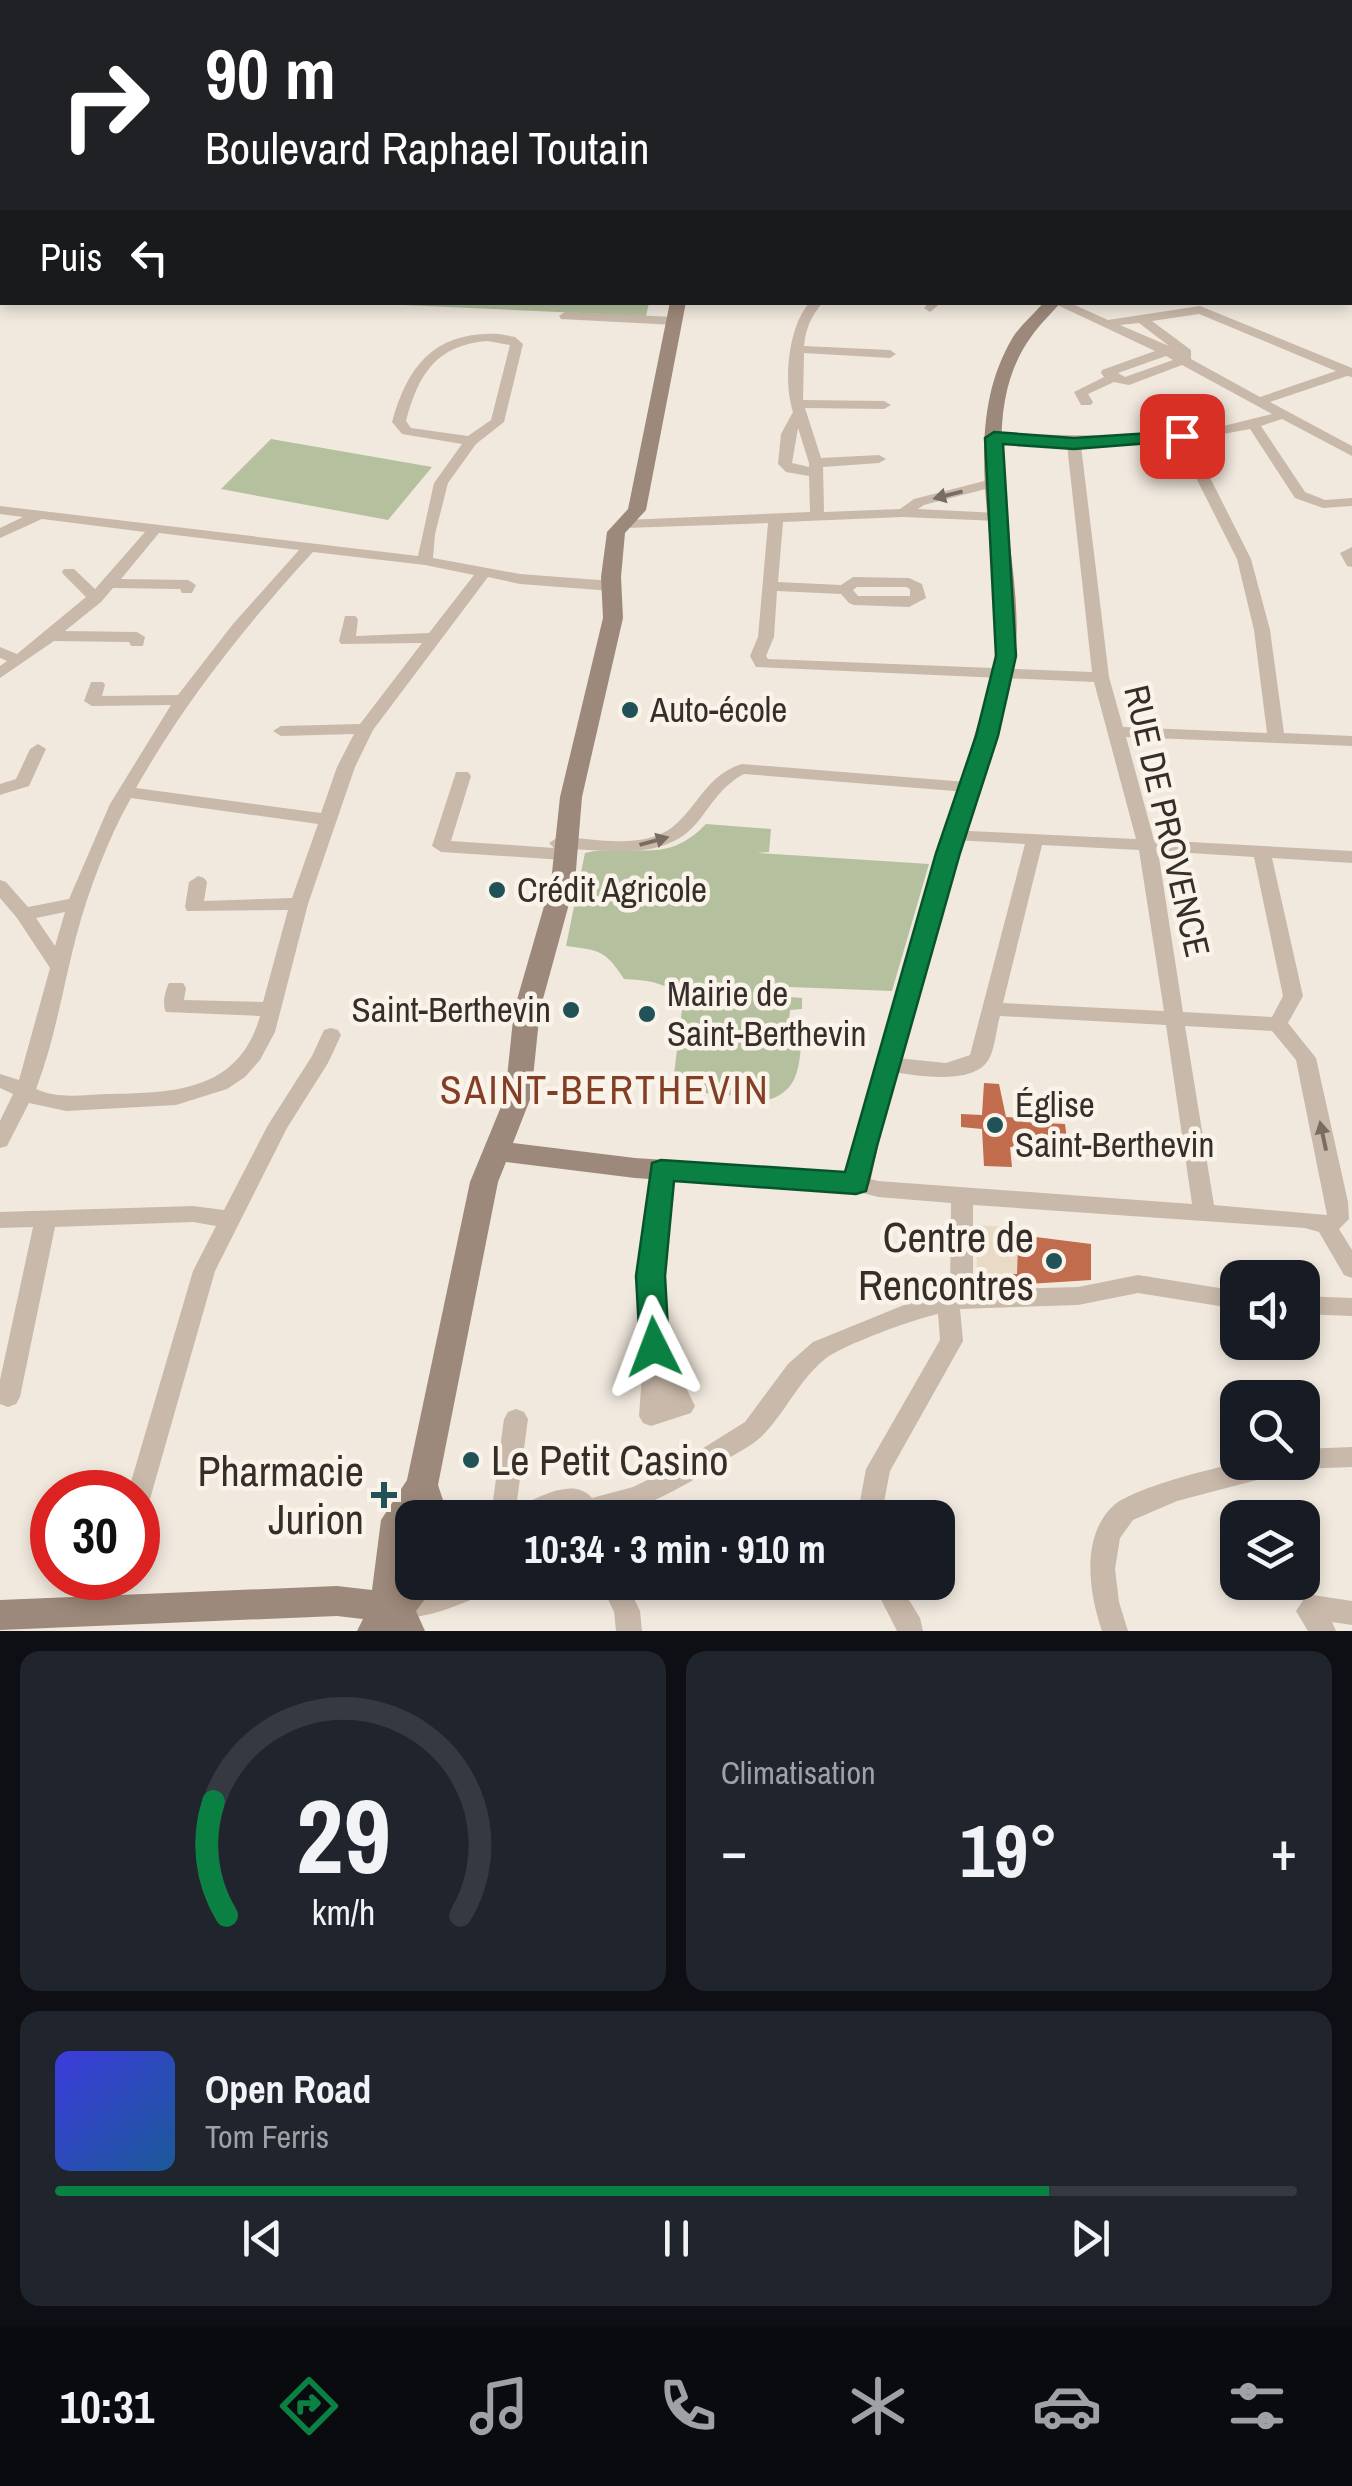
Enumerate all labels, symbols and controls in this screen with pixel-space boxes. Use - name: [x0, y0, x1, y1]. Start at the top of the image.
- text: 90 m: [205, 27, 336, 121]
- icon: right: [40, 40, 170, 170]
- text: Boulevard Raphael Toutain: [205, 117, 650, 178]
- icon: left: [122, 230, 177, 285]
- text: Puis: [40, 232, 102, 283]
- pin: [1140, 394, 1225, 479]
- icon: arrive: [1155, 409, 1210, 464]
- one-way arrow: [932, 487, 963, 503]
- street label: RUE DE PROVENCE: [1113, 680, 1222, 961]
- place label: Auto-école: [649, 686, 787, 733]
- marker: Auto-école: [619, 699, 641, 721]
- one-way arrow: [638, 833, 669, 849]
- place label: Crédit Agricole: [517, 866, 707, 913]
- marker: Crédit Agricole: [486, 879, 508, 901]
- place label: Mairie de Saint-Berthevin: [667, 970, 866, 1057]
- place label: Saint-Berthevin: [352, 986, 551, 1033]
- marker: Saint-Berthevin: [560, 999, 582, 1021]
- marker: Mairie de Saint-Berthevin: [636, 1003, 658, 1025]
- district label: SAINT-BERTHEVIN: [440, 1063, 770, 1116]
- place label: Église Saint-Berthevin: [1015, 1081, 1214, 1168]
- marker: Église Saint-Berthevin: [984, 1114, 1006, 1136]
- one-way arrow: [1315, 1121, 1331, 1152]
- place label: Centre de Rencontres: [858, 1209, 1034, 1313]
- marker: Centre de Rencontres: [1043, 1250, 1065, 1272]
- map controls: [1220, 1260, 1320, 1600]
- button: sound: [1220, 1260, 1320, 1360]
- position arrow: [602, 1295, 706, 1399]
- button: search: [1220, 1380, 1320, 1480]
- place label: Le Petit Casino: [491, 1432, 728, 1488]
- place label: Pharmacie Jurion: [197, 1443, 364, 1547]
- marker: Le Petit Casino: [460, 1449, 482, 1471]
- speed limit sign: 30: [30, 1470, 160, 1600]
- marker: Pharmacie Jurion: [373, 1484, 395, 1506]
- button: layers: [1220, 1500, 1320, 1600]
- text: 10:34 · 3 min · 910 m: [524, 1524, 826, 1575]
- text: Climatisation: [721, 1751, 876, 1794]
- text: 29: [296, 1765, 390, 1905]
- text: 19°: [960, 1799, 1058, 1900]
- text: −: [721, 1813, 747, 1887]
- text: +: [1271, 1813, 1297, 1887]
- text: km/h: [311, 1888, 375, 1936]
- text: Open Road: [205, 2064, 371, 2115]
- text: Tom Ferris: [205, 2115, 329, 2158]
- icon: previous: [235, 2211, 290, 2266]
- icon: pause: [649, 2211, 704, 2266]
- icon: next: [1063, 2211, 1118, 2266]
- icon: directions: [274, 2371, 344, 2441]
- icon: music: [464, 2371, 534, 2441]
- icon: phone: [653, 2371, 723, 2441]
- icon: climate: [843, 2371, 913, 2441]
- icon: car: [1032, 2371, 1102, 2441]
- icon: filters: [1222, 2371, 1292, 2441]
- text: 10:31: [60, 2376, 154, 2437]

